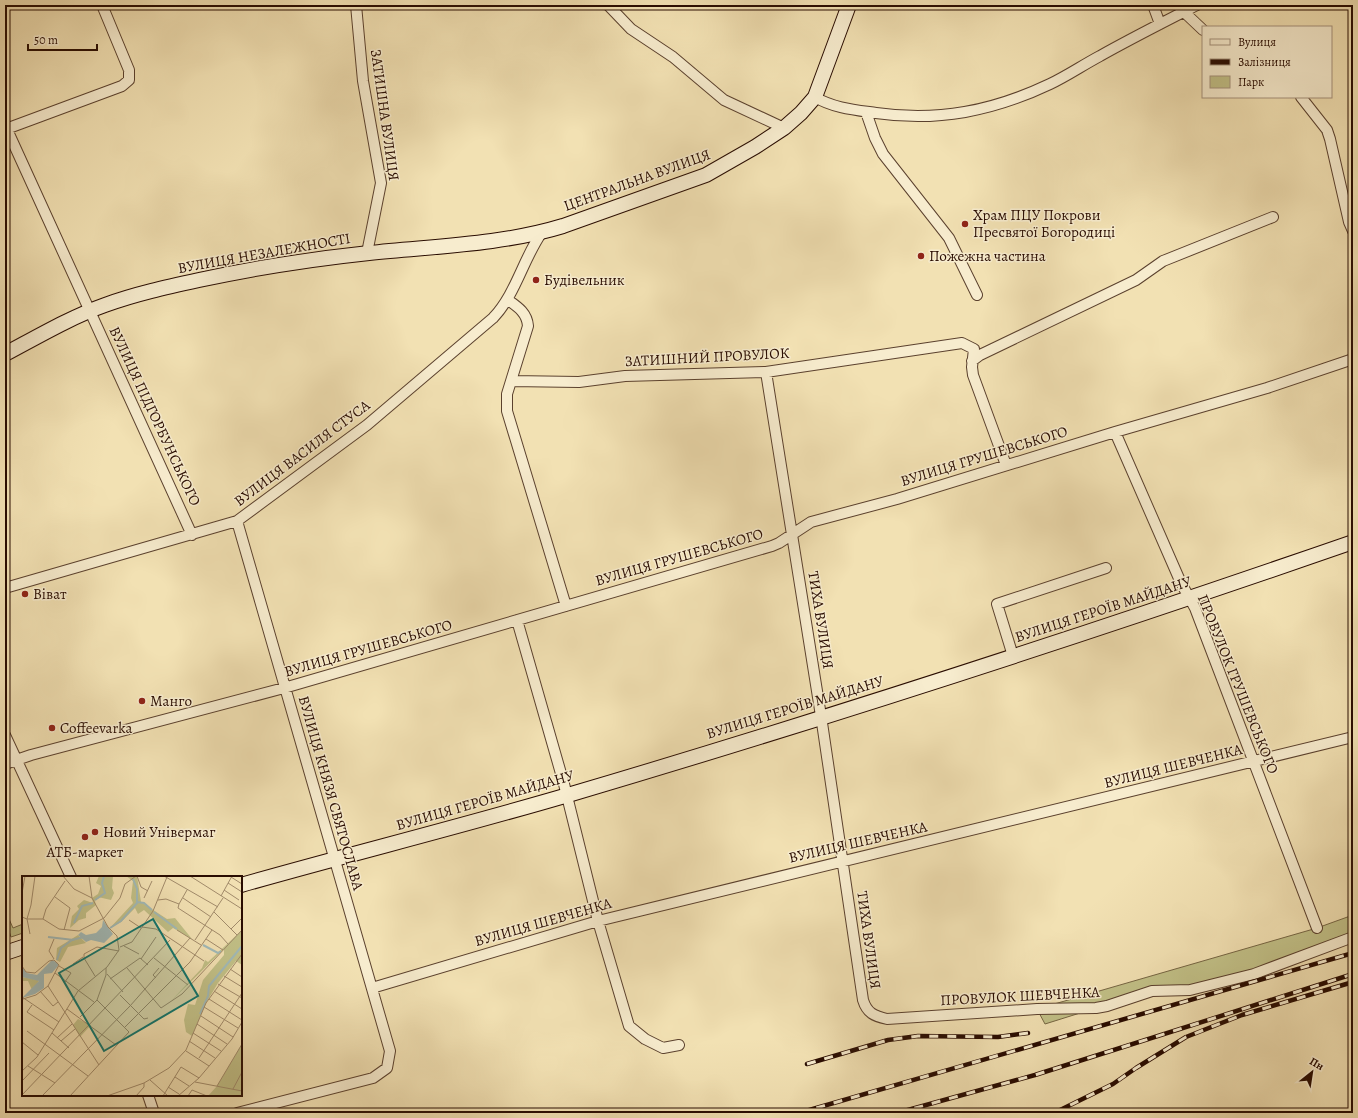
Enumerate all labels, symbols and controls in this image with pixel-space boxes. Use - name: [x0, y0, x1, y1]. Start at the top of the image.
- scale bar: [28, 26, 97, 52]
- legend: [1202, 26, 1332, 98]
- text: 50 m: [34, 32, 58, 48]
- text: Вулиця: [1238, 34, 1276, 50]
- street label: ЗАТИШНА ВУЛИЦЯ: [366, 48, 404, 182]
- text: Залізниця: [1238, 54, 1291, 70]
- text: Парк: [1238, 74, 1264, 90]
- street label: ЦЕНТРАЛЬНА ВУЛИЦЯ: [561, 144, 713, 216]
- place label: Храм ПЦУ Покрови Пресвятої Богородиці: [973, 205, 1115, 242]
- marker: Храм ПЦУ Покрови Пресвятої Богородиці: [960, 219, 970, 229]
- street label: ВУЛИЦЯ НЕЗАЛЕЖНОСТІ: [176, 228, 352, 278]
- place label: Пожежна частина: [929, 246, 1046, 266]
- marker: Пожежна частина: [916, 251, 926, 261]
- place label: Будівельник: [544, 270, 625, 290]
- marker: Будівельник: [531, 275, 541, 285]
- street label: ВУЛИЦЯ ПІДГОРБУНСЬКОГО: [105, 323, 205, 509]
- street label: ЗАТИШНИЙ ПРОВУЛОК: [624, 343, 790, 371]
- street label: ВУЛИЦЯ ВАСИЛЯ СТУСА: [230, 395, 374, 511]
- street label: ВУЛИЦЯ ГРУШЕВСЬКОГО: [898, 421, 1070, 491]
- street label: ВУЛИЦЯ ГРУШЕВСЬКОГО: [593, 523, 765, 591]
- street label: ТИХА ВУЛИЦЯ: [803, 570, 839, 670]
- street label: ВУЛИЦЯ ГЕРОЇВ МАЙДАНУ: [1012, 571, 1194, 647]
- place label: Віват: [33, 584, 67, 604]
- marker: Віват: [20, 589, 30, 599]
- street label: ПРОВУЛОК ГРУШЕВСЬКОГО: [1193, 591, 1283, 777]
- street label: ВУЛИЦЯ ГРУШЕВСЬКОГО: [282, 614, 454, 682]
- street label: ВУЛИЦЯ ГЕРОЇВ МАЙДАНУ: [704, 670, 886, 743]
- place label: Манго: [150, 691, 192, 711]
- street label: ВУЛИЦЯ КНЯЗЯ СВЯТОСЛАВА: [294, 693, 368, 893]
- marker: Манго: [137, 696, 147, 706]
- place label: Coffeevarka: [60, 718, 133, 738]
- marker: Coffeevarka: [47, 723, 57, 733]
- street label: ВУЛИЦЯ ШЕВЧЕНКА: [1102, 739, 1244, 793]
- street label: ВУЛИЦЯ ГЕРОЇВ МАЙДАНУ: [394, 765, 577, 835]
- street label: ВУЛИЦЯ ШЕВЧЕНКА: [787, 816, 929, 868]
- place label: Новий Універмаг: [103, 822, 216, 842]
- marker: Новий Універмаг: [90, 827, 100, 837]
- marker: АТБ-маркет: [80, 832, 90, 842]
- place label: АТБ-маркет: [45, 842, 124, 862]
- inset map: [22, 876, 242, 1096]
- street label: ТИХА ВУЛИЦЯ: [852, 890, 886, 990]
- street label: ВУЛИЦЯ ШЕВЧЕНКА: [472, 893, 614, 951]
- street label: ПРОВУЛОК ШЕВЧЕНКА: [940, 982, 1101, 1010]
- north arrow: [1292, 1052, 1332, 1092]
- text: Пн: [1307, 1054, 1327, 1074]

